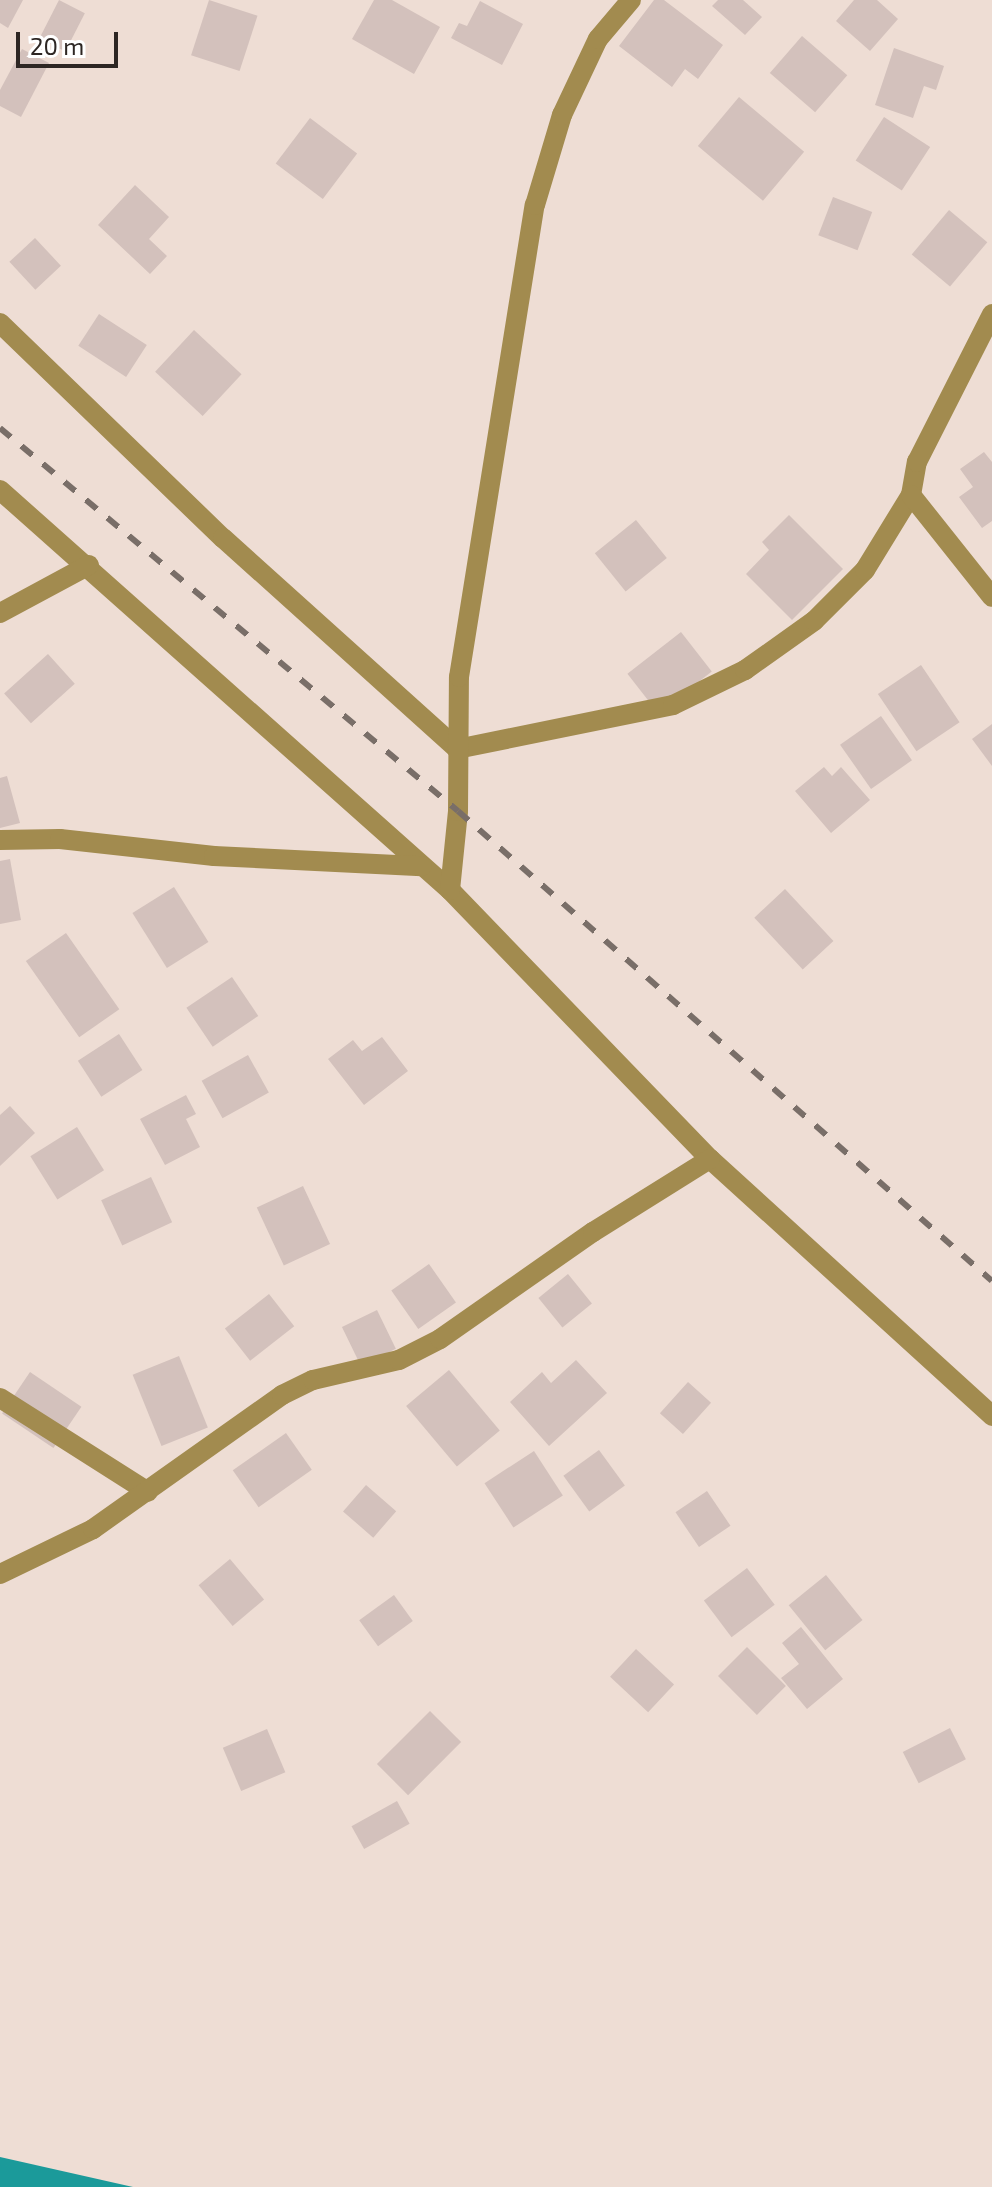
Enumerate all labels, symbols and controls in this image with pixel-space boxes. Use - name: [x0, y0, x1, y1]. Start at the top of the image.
- scale bar: [20, 16, 122, 66]
- text: 20 m: [30, 31, 84, 60]

